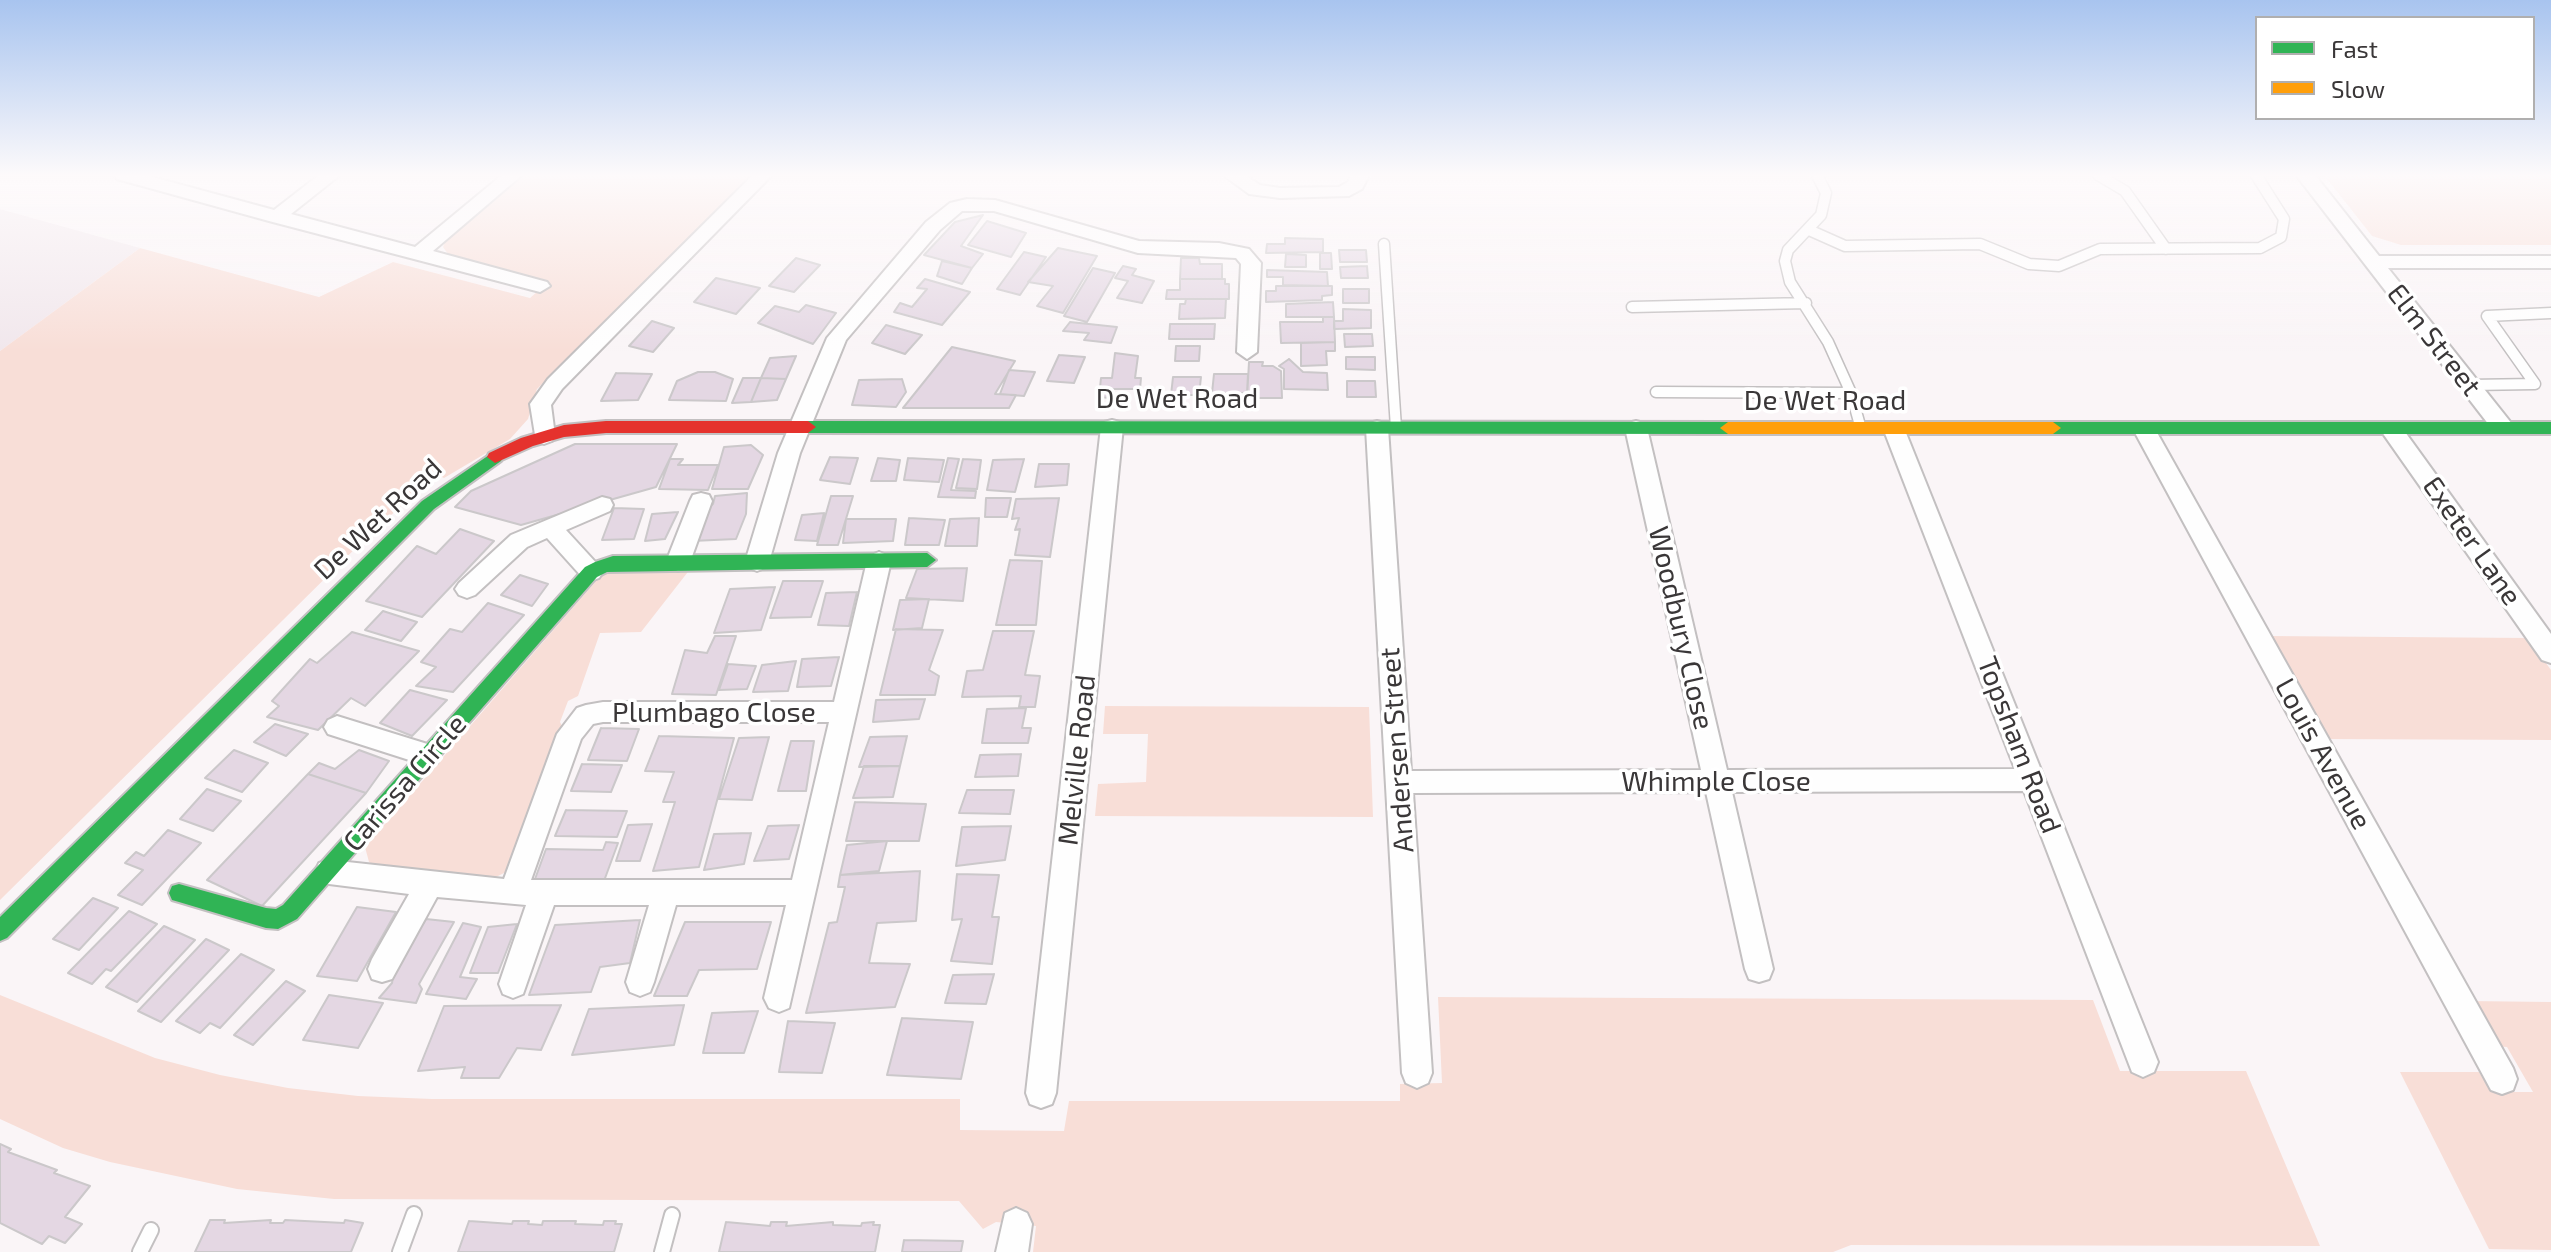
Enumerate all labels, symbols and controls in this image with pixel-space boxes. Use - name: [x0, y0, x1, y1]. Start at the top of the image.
- legend: [2255, 16, 2535, 120]
- text: Fast: [2331, 34, 2378, 63]
- text: Slow: [2331, 74, 2385, 103]
- street label: Elm Street: [2380, 277, 2488, 403]
- street label: De Wet Road: [1096, 382, 1258, 416]
- street label: De Wet Road: [1744, 384, 1906, 418]
- street label: De Wet Road: [307, 451, 449, 587]
- street label: Exeter Lane: [2415, 470, 2529, 612]
- street label: Woodbury Close: [1641, 523, 1721, 733]
- street label: Andersen Street: [1373, 646, 1421, 854]
- street label: Topsham Road: [1970, 652, 2068, 838]
- street label: Melville Road: [1051, 673, 1103, 847]
- street label: Louis Avenue: [2268, 673, 2378, 835]
- street label: Plumbago Close: [612, 696, 816, 730]
- street label: Carissa Circle: [336, 708, 474, 858]
- street label: Whimple Close: [1621, 765, 1811, 799]

